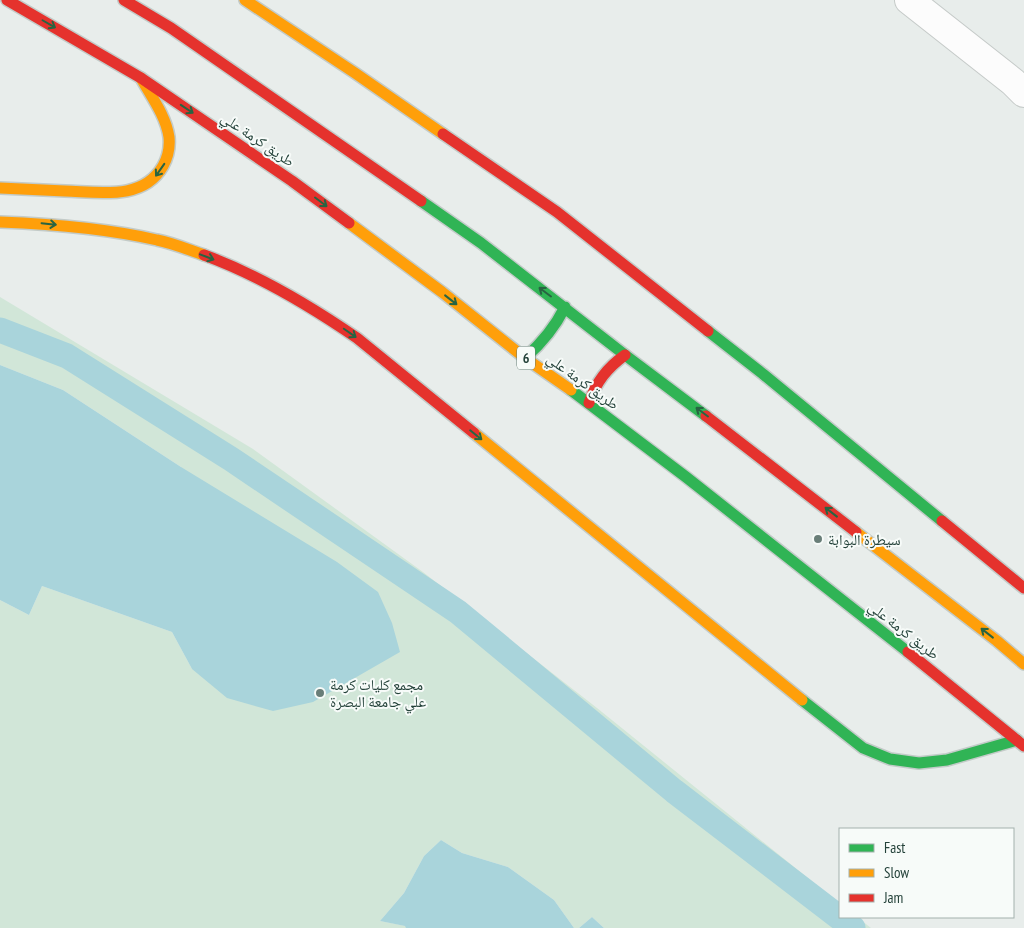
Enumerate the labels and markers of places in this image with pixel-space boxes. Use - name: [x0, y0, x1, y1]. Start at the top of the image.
- place label: سيطرة البوابة: [828, 530, 901, 549]
- marker: سيطرة البوابة: [812, 533, 824, 545]
- place label: مجمع كليات كرمة علي جامعة البصرة: [330, 675, 426, 713]
- marker: مجمع كليات كرمة علي جامعة البصرة: [314, 687, 326, 699]

